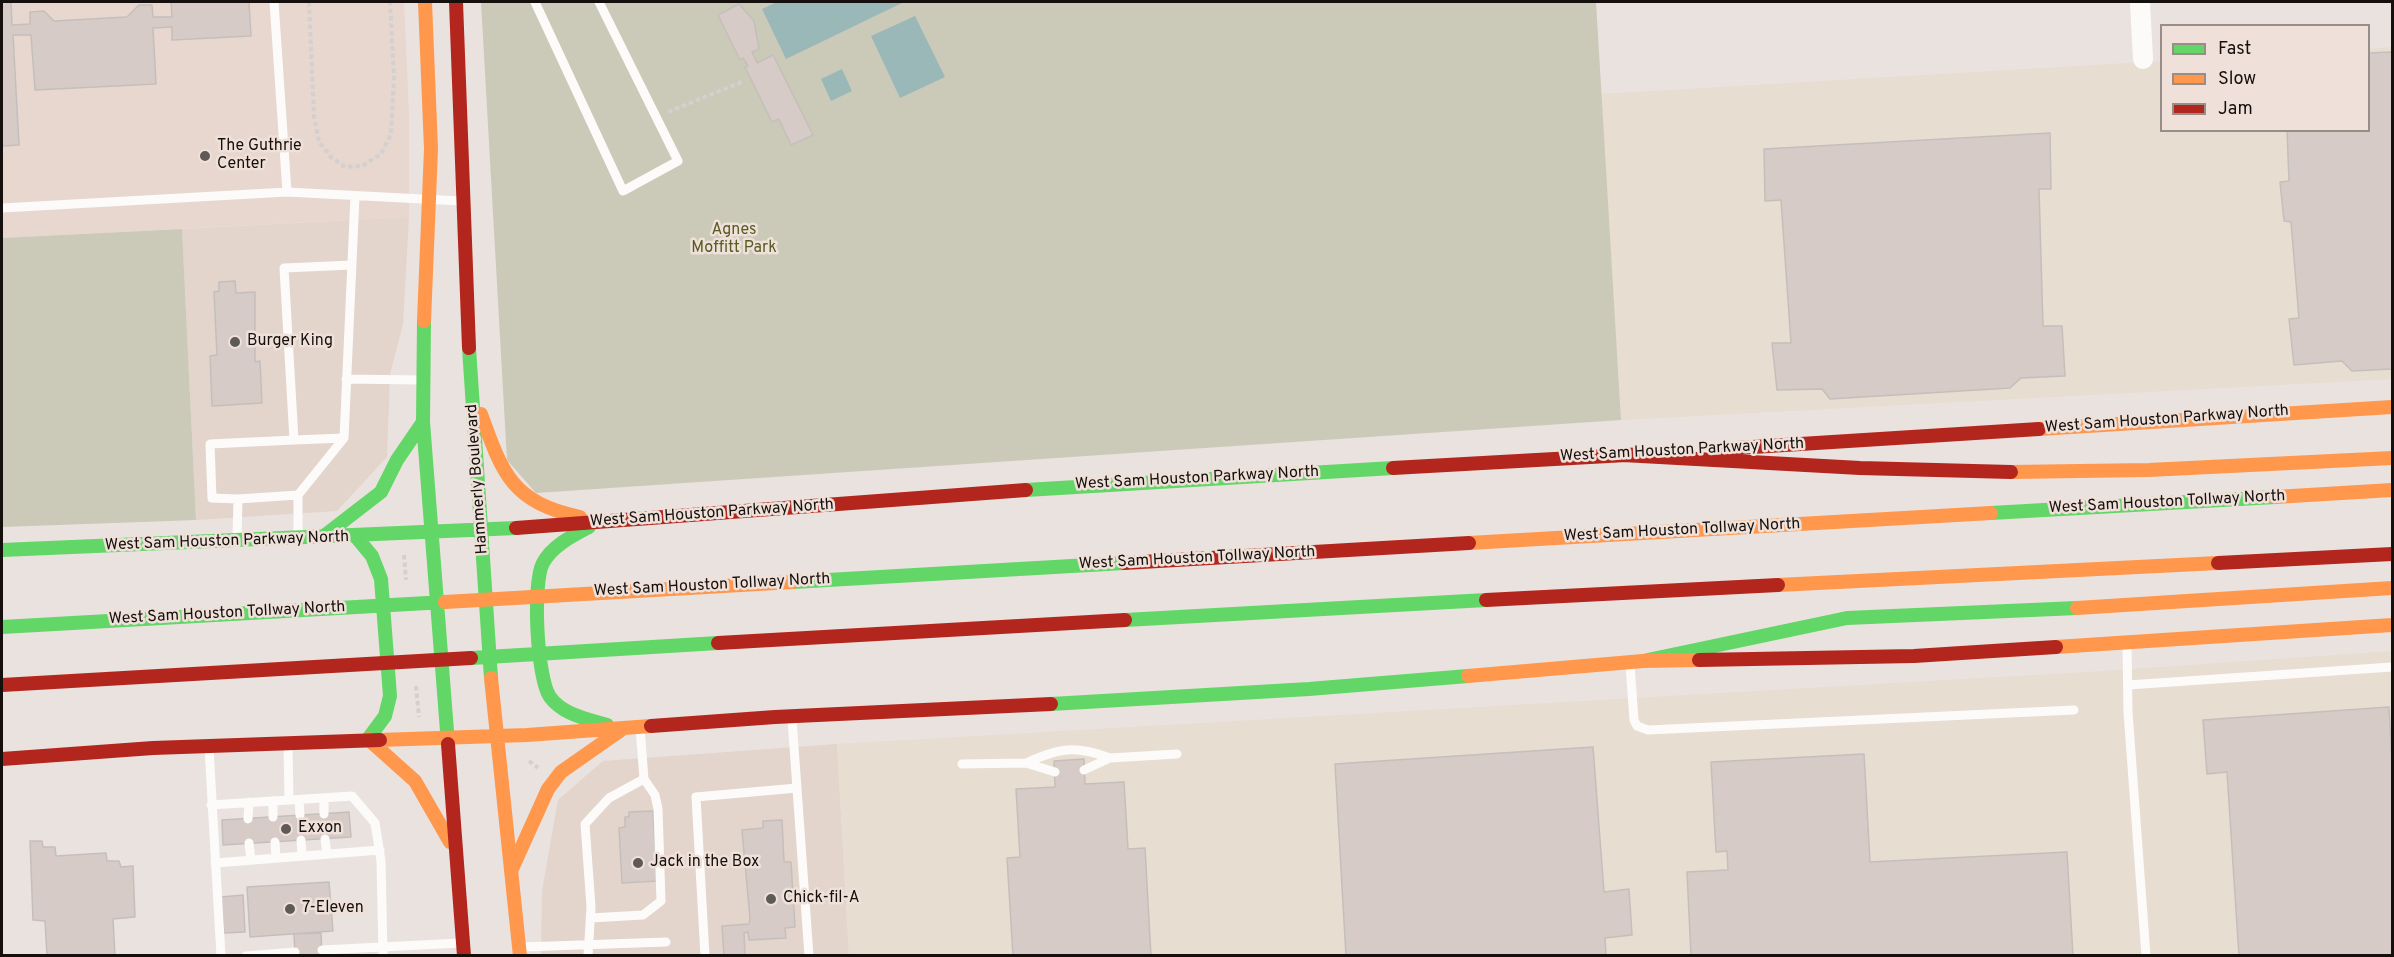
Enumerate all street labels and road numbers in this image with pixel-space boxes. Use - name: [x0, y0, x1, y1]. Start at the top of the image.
- street label: West Sam Houston Parkway North: [2044, 402, 2290, 438]
- street label: Hammerly Boulevard: [463, 403, 493, 555]
- street label: West Sam Houston Parkway North: [1559, 435, 1805, 467]
- street label: West Sam Houston Parkway North: [1074, 463, 1320, 495]
- street label: West Sam Houston Tollway North: [2048, 487, 2286, 519]
- street label: West Sam Houston Parkway North: [589, 496, 835, 532]
- street label: West Sam Houston Tollway North: [1563, 515, 1801, 547]
- street label: West Sam Houston Parkway North: [105, 528, 349, 556]
- street label: West Sam Houston Tollway North: [1078, 543, 1316, 575]
- street label: West Sam Houston Tollway North: [593, 570, 831, 602]
- street label: West Sam Houston Tollway North: [108, 598, 346, 630]

